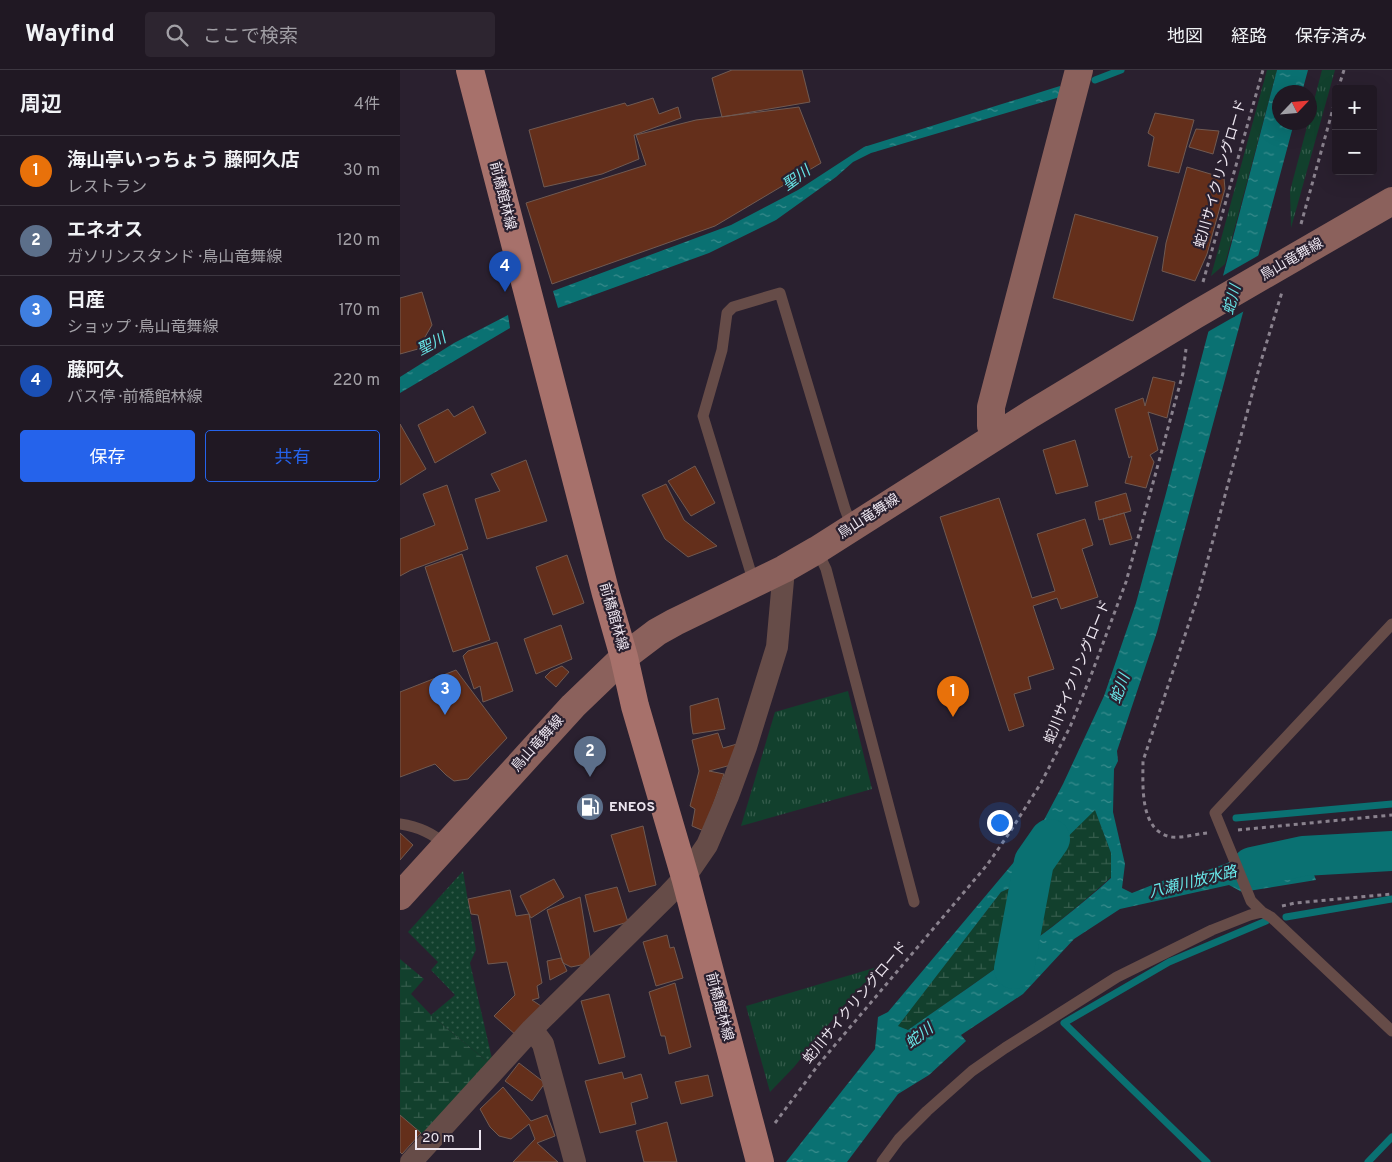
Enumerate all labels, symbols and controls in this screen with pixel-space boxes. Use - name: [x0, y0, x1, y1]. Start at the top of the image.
- search box: [145, 12, 495, 57]
- text: Wayfind: [25, 20, 115, 50]
- icon: search: [163, 21, 191, 49]
- text: ここで検索: [203, 25, 298, 49]
- text: 地図: [1167, 26, 1203, 49]
- text: 経路: [1231, 26, 1267, 49]
- text: 保存済み: [1295, 26, 1367, 49]
- north arrow: [1272, 85, 1317, 130]
- map controls: [1332, 85, 1377, 175]
- button: +: [1332, 85, 1377, 130]
- text: 周辺: [20, 92, 62, 119]
- text: 4件: [354, 95, 380, 115]
- street label: 蛇川サイクリングロード: [1192, 98, 1250, 250]
- button: −: [1332, 130, 1377, 175]
- text: 海山亭いっちょう 藤阿久店: [67, 149, 300, 173]
- street label: 前橋館林線: [485, 160, 520, 232]
- text: 1: [33, 161, 39, 181]
- text: 30 m: [343, 161, 380, 181]
- water label: 聖川: [779, 161, 816, 196]
- text: レストラン: [67, 178, 147, 198]
- text: エネオス: [67, 219, 143, 243]
- text: 2: [31, 231, 41, 251]
- text: 120 m: [337, 231, 380, 251]
- street label: 鳥山竜舞線: [1257, 235, 1327, 285]
- text: ガソリンスタンド · 鳥山竜舞線: [67, 248, 282, 268]
- pin: 4: [489, 251, 521, 292]
- water label: 蛇川: [1220, 281, 1247, 317]
- text: 日産: [67, 289, 105, 313]
- text: 3: [31, 301, 41, 321]
- text: 170 m: [339, 301, 380, 321]
- text: ショップ · 鳥山竜舞線: [67, 318, 219, 338]
- water label: 聖川: [414, 329, 451, 360]
- text: 藤阿久: [67, 359, 124, 383]
- text: 4: [31, 371, 41, 391]
- text: 220 m: [333, 371, 380, 391]
- text: バス停 · 前橋館林線: [67, 388, 203, 408]
- button: 保存: [20, 430, 195, 482]
- button: 共有: [205, 430, 380, 482]
- street label: 鳥山竜舞線: [835, 491, 903, 543]
- street label: 前橋館林線: [595, 581, 632, 653]
- street label: 蛇川サイクリングロード: [1041, 598, 1115, 746]
- water label: 蛇川: [1107, 670, 1136, 706]
- pin: 3: [429, 674, 461, 715]
- pin: 1: [937, 676, 969, 717]
- street label: 鳥山竜舞線: [508, 712, 568, 776]
- pin: 2: [574, 736, 606, 777]
- fuel station icon: ENEOS: [575, 792, 605, 822]
- place label: ENEOS: [609, 799, 655, 816]
- your location: [987, 810, 1013, 836]
- water label: 八瀬川放水路: [1147, 862, 1241, 903]
- street label: 蛇川サイクリングロード: [800, 939, 912, 1067]
- street label: 前橋館林線: [702, 971, 737, 1043]
- water label: 蛇川: [902, 1019, 939, 1054]
- scale bar: [415, 1127, 481, 1150]
- text: 20 m: [422, 1130, 455, 1147]

